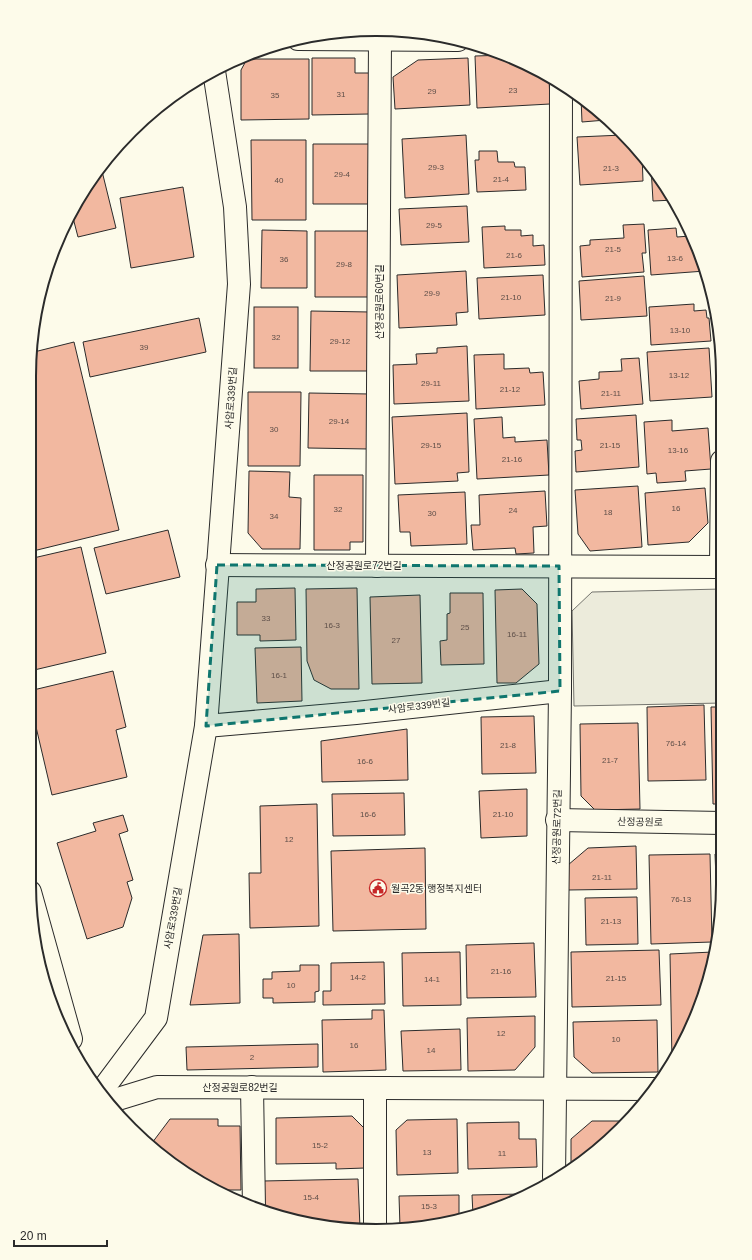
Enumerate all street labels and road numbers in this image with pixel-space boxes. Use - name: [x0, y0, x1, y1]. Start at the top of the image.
- street label: 산정공원로60번길: [374, 264, 385, 340]
- street label: 사암로339번길: [223, 366, 239, 430]
- street label: 산정공원로72번길: [326, 560, 402, 571]
- street label: 사암로339번길: [387, 697, 451, 715]
- street label: 산정공원로72번길: [551, 789, 563, 865]
- street label: 산정공원로: [617, 816, 663, 828]
- street label: 사암로339번길: [162, 886, 184, 950]
- street label: 산정공원로82번길: [202, 1082, 278, 1093]

